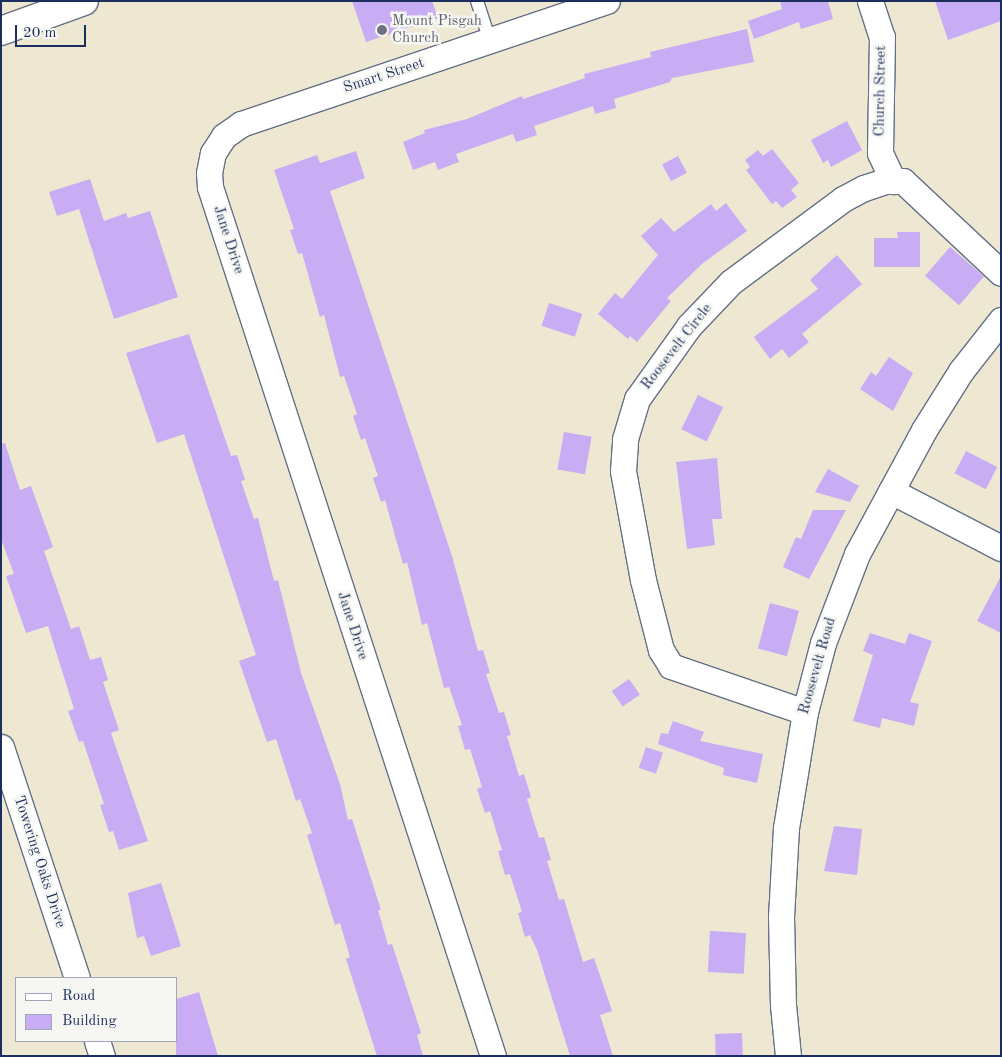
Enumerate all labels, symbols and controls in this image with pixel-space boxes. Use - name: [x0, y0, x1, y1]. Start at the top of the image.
- place label: Mount Pisgah Church: [392, 12, 482, 47]
- scale bar: [18, 15, 89, 47]
- marker: Mount Pisgah Church: [376, 24, 388, 36]
- text: 20 m: [23, 26, 57, 41]
- street label: Church Street: [871, 45, 891, 137]
- street label: Smart Street: [341, 54, 427, 98]
- street label: Jane Drive: [209, 204, 247, 276]
- street label: Roosevelt Circle: [638, 300, 716, 394]
- street label: Jane Drive: [333, 590, 371, 662]
- street label: Roosevelt Road: [796, 615, 840, 717]
- street label: Towering Oaks Drive: [9, 794, 69, 930]
- legend: [15, 977, 178, 1042]
- text: Road: [62, 989, 95, 1004]
- text: Building: [62, 1014, 117, 1029]

